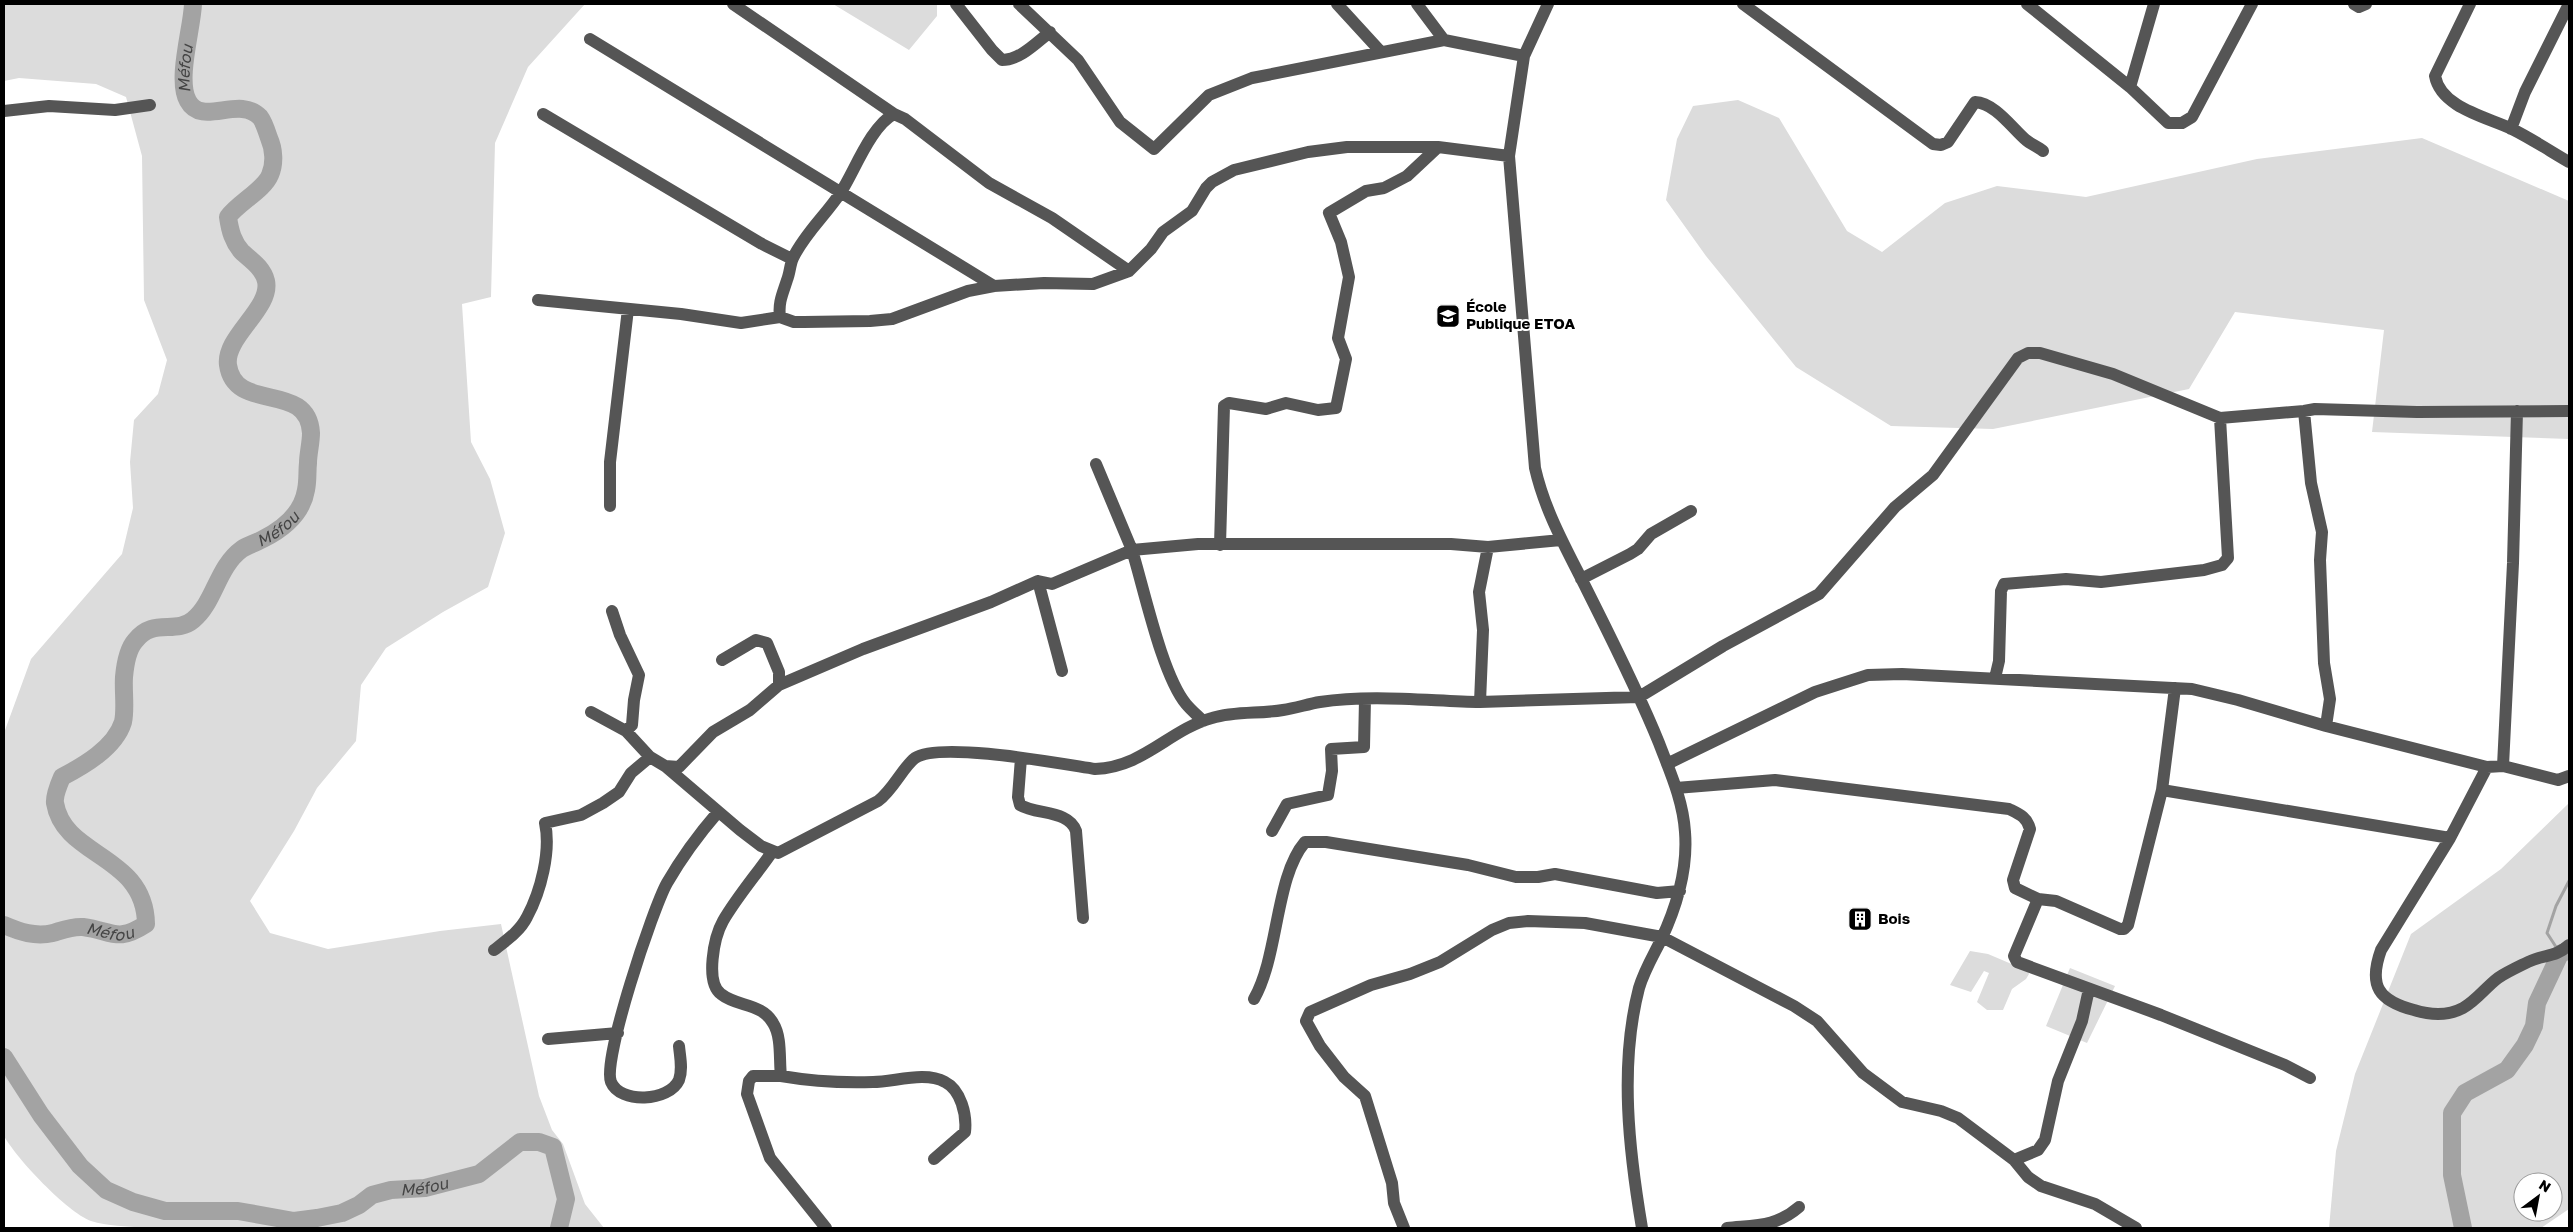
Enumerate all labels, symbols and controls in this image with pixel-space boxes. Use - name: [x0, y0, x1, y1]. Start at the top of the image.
- water label: Méfou: [173, 42, 197, 94]
- place label: École Publique ETOA: [1466, 297, 1576, 332]
- school or university icon: École Publique ETOA: [1435, 303, 1461, 329]
- water label: Méfou: [253, 506, 304, 551]
- building icon: Bois: [1847, 906, 1873, 932]
- place label: Bois: [1878, 909, 1910, 927]
- water label: Méfou: [85, 918, 138, 945]
- water label: Méfou: [400, 1172, 451, 1199]
- north arrow: [2513, 1172, 2563, 1222]
- text: N: [2536, 1176, 2554, 1196]

